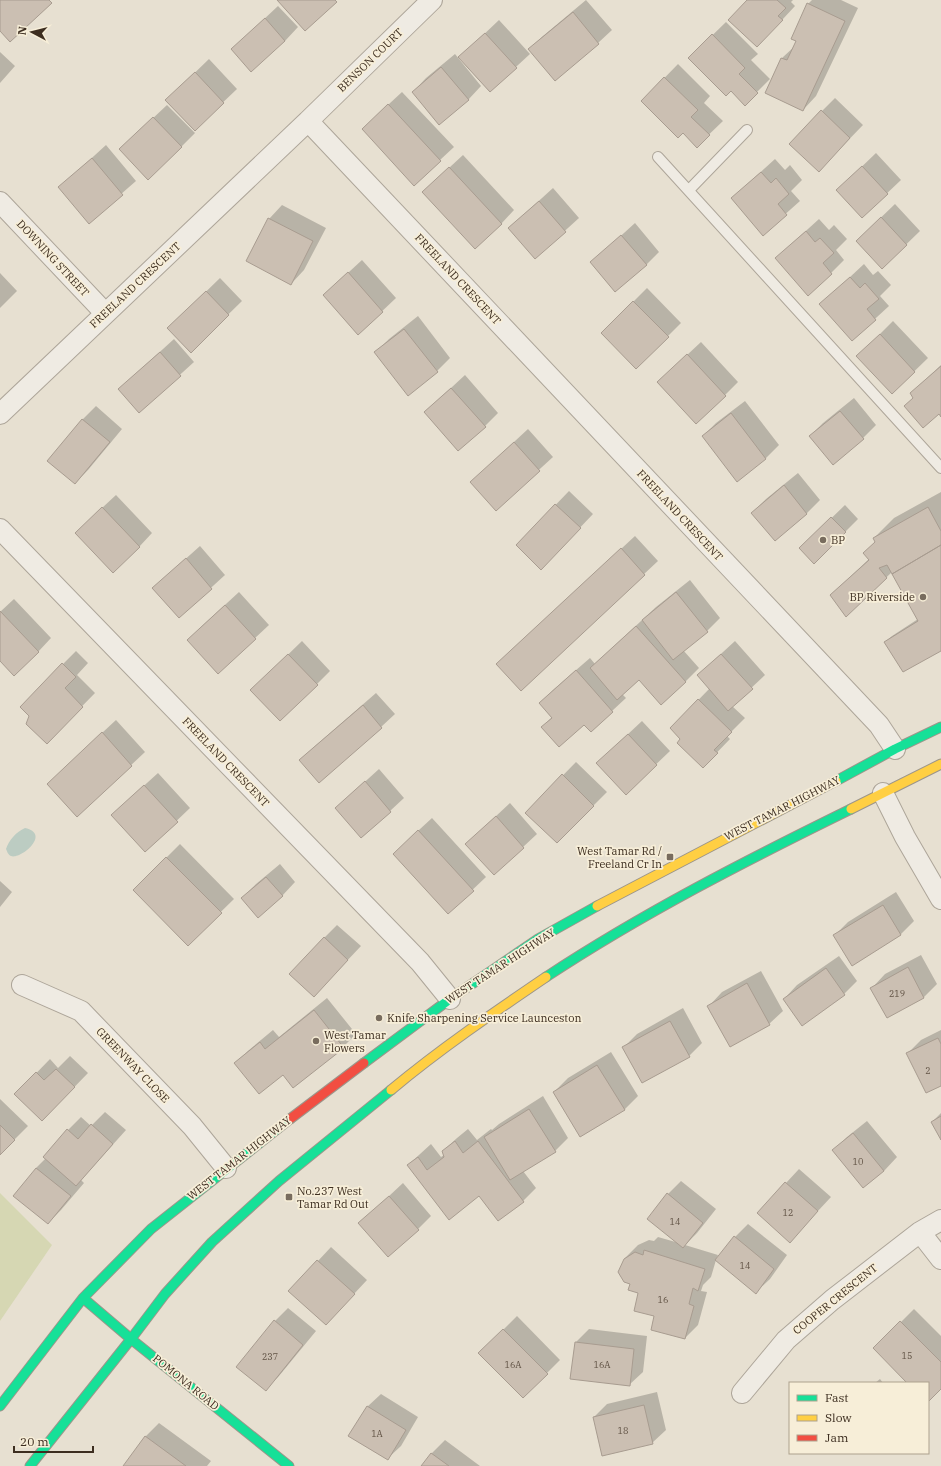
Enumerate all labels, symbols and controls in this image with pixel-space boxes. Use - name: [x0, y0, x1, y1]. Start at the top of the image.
- north arrow: [12, 12, 52, 52]
- text: N: [15, 25, 30, 36]
- street label: BENSON COURT: [334, 25, 406, 95]
- street label: DOWNING STREET: [14, 217, 92, 299]
- street label: FREELAND CRESCENT: [412, 231, 504, 327]
- street label: FREELAND CRESCENT: [87, 239, 183, 331]
- street label: FREELAND CRESCENT: [634, 467, 726, 563]
- place label: BP: [831, 533, 845, 547]
- marker: BP: [818, 535, 828, 545]
- place label: BP Riverside: [849, 590, 915, 604]
- marker: BP Riverside: [918, 592, 928, 602]
- street label: FREELAND CRESCENT: [179, 714, 273, 810]
- street label: WEST TAMAR HIGHWAY: [722, 773, 842, 843]
- place label: West Tamar Rd / Freeland Cr In: [577, 844, 662, 871]
- marker: West Tamar Rd / Freeland Cr In: [665, 852, 675, 862]
- street label: WEST TAMAR HIGHWAY: [442, 925, 558, 1007]
- house number: 219: [889, 988, 905, 999]
- place label: Knife Sharpening Service Launceston: [387, 1011, 581, 1025]
- marker: Knife Sharpening Service Launceston: [374, 1013, 384, 1023]
- street label: GREENWAY CLOSE: [93, 1024, 173, 1106]
- place label: West Tamar Flowers: [324, 1028, 386, 1055]
- marker: West Tamar Flowers: [311, 1036, 321, 1046]
- house number: 2: [925, 1065, 931, 1076]
- street label: WEST TAMAR HIGHWAY: [184, 1113, 294, 1203]
- house number: 10: [853, 1156, 863, 1167]
- place label: No.237 West Tamar Rd Out: [297, 1184, 369, 1211]
- marker: No.237 West Tamar Rd Out: [284, 1192, 294, 1202]
- house number: 12: [783, 1207, 793, 1218]
- house number: 14: [670, 1216, 680, 1227]
- house number: 14: [740, 1260, 750, 1271]
- street label: COOPER CRESCENT: [790, 1261, 880, 1337]
- house number: 16: [658, 1294, 668, 1305]
- house number: 15: [902, 1350, 912, 1361]
- street label: POMONA ROAD: [150, 1351, 222, 1413]
- house number: 237: [262, 1351, 278, 1362]
- house number: 16A: [505, 1359, 522, 1370]
- house number: 16A: [594, 1359, 611, 1370]
- legend: [789, 1382, 929, 1454]
- text: Fast: [825, 1390, 849, 1405]
- text: Slow: [825, 1410, 852, 1425]
- house number: 18: [618, 1425, 628, 1436]
- scale bar: [14, 1428, 93, 1454]
- house number: 1A: [371, 1428, 384, 1439]
- text: Jam: [825, 1430, 849, 1445]
- text: 20 m: [20, 1434, 49, 1449]

